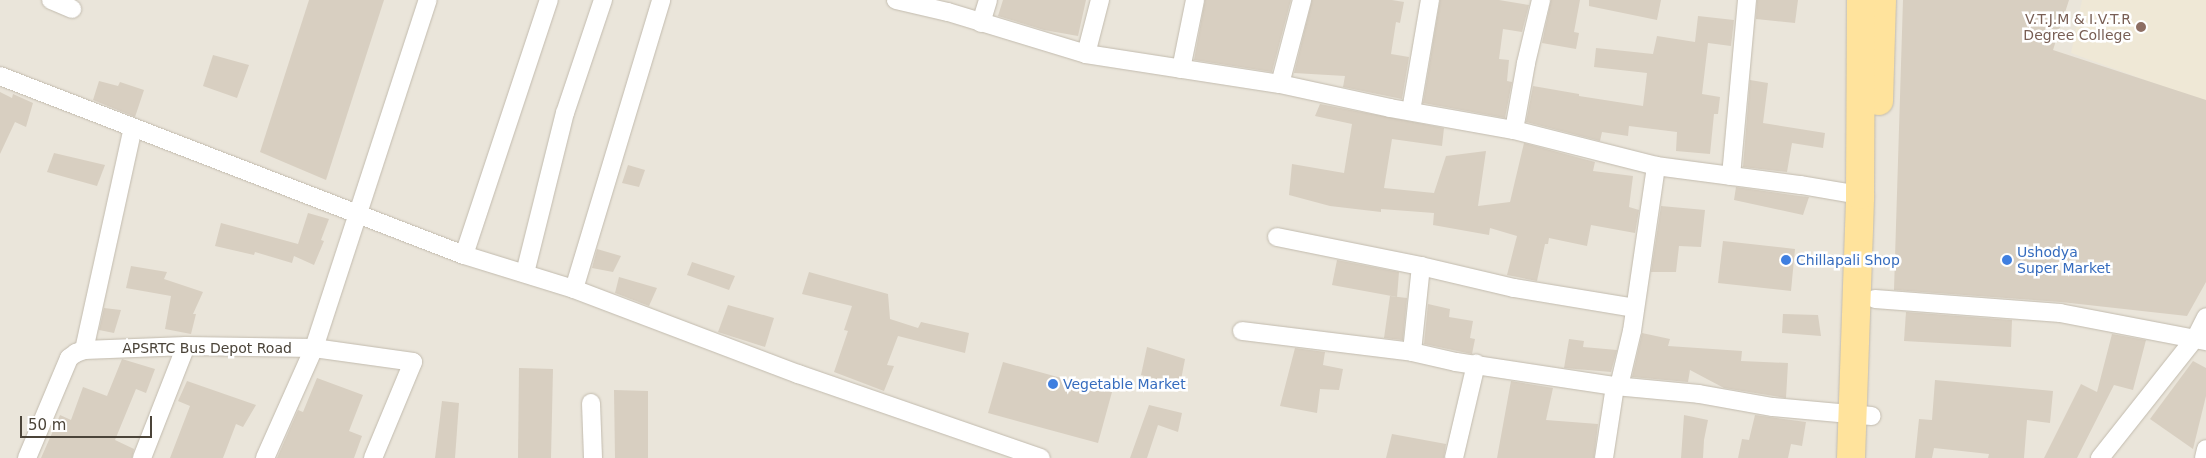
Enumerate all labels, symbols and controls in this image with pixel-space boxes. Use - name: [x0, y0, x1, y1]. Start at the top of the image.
- place label: V.T.J.M & I.V.T.R Degree College: [2023, 11, 2131, 44]
- marker: V.T.J.M & I.V.T.R Degree College: [2135, 21, 2147, 33]
- place label: Ushodya Super Market: [2017, 244, 2111, 276]
- place label: Chillapali Shop: [1796, 252, 1900, 268]
- marker: Chillapali Shop: [1780, 254, 1792, 266]
- marker: Ushodya Super Market: [2001, 254, 2013, 266]
- street label: APSRTC Bus Depot Road: [122, 340, 292, 356]
- place label: Vegetable Market: [1063, 376, 1186, 392]
- marker: Vegetable Market: [1047, 378, 1059, 390]
- scale bar: [22, 406, 155, 438]
- text: 50 m: [28, 416, 66, 434]

